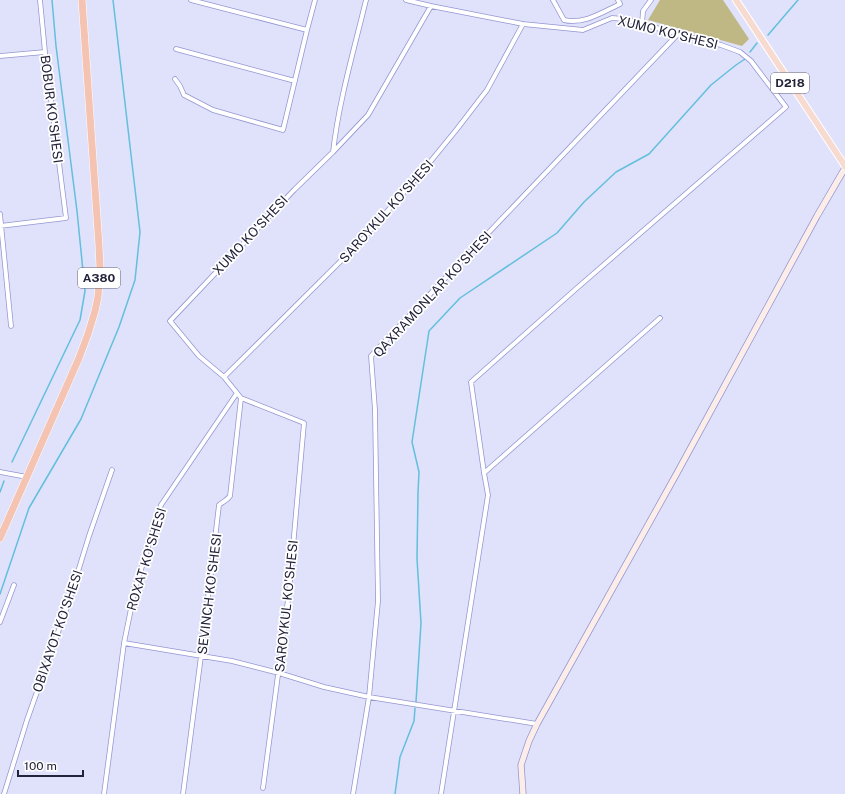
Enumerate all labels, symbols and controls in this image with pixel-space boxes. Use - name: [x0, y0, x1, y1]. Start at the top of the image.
- street label: XUMO KO'SHESI: [616, 13, 720, 52]
- street label: BOBUR KO'SHESI: [37, 54, 66, 164]
- road number: D218: [771, 73, 809, 93]
- street label: SAROYKUL KO'SHESI: [336, 157, 436, 266]
- street label: XUMO KO'SHESI: [210, 193, 291, 278]
- street label: QAXRAMONLAR KO'SHESI: [370, 228, 495, 360]
- road number: A380: [78, 268, 120, 288]
- street label: ROXAT KO'SHESI: [124, 506, 169, 612]
- street label: SEVINCH KO'SHESI: [195, 533, 224, 655]
- street label: SAROYKUL KO'SHESI: [272, 539, 301, 673]
- street label: OBIXAYOT KO'SHESI: [30, 568, 85, 694]
- scale bar: [18, 752, 83, 778]
- text: 100 m: [24, 759, 57, 773]

